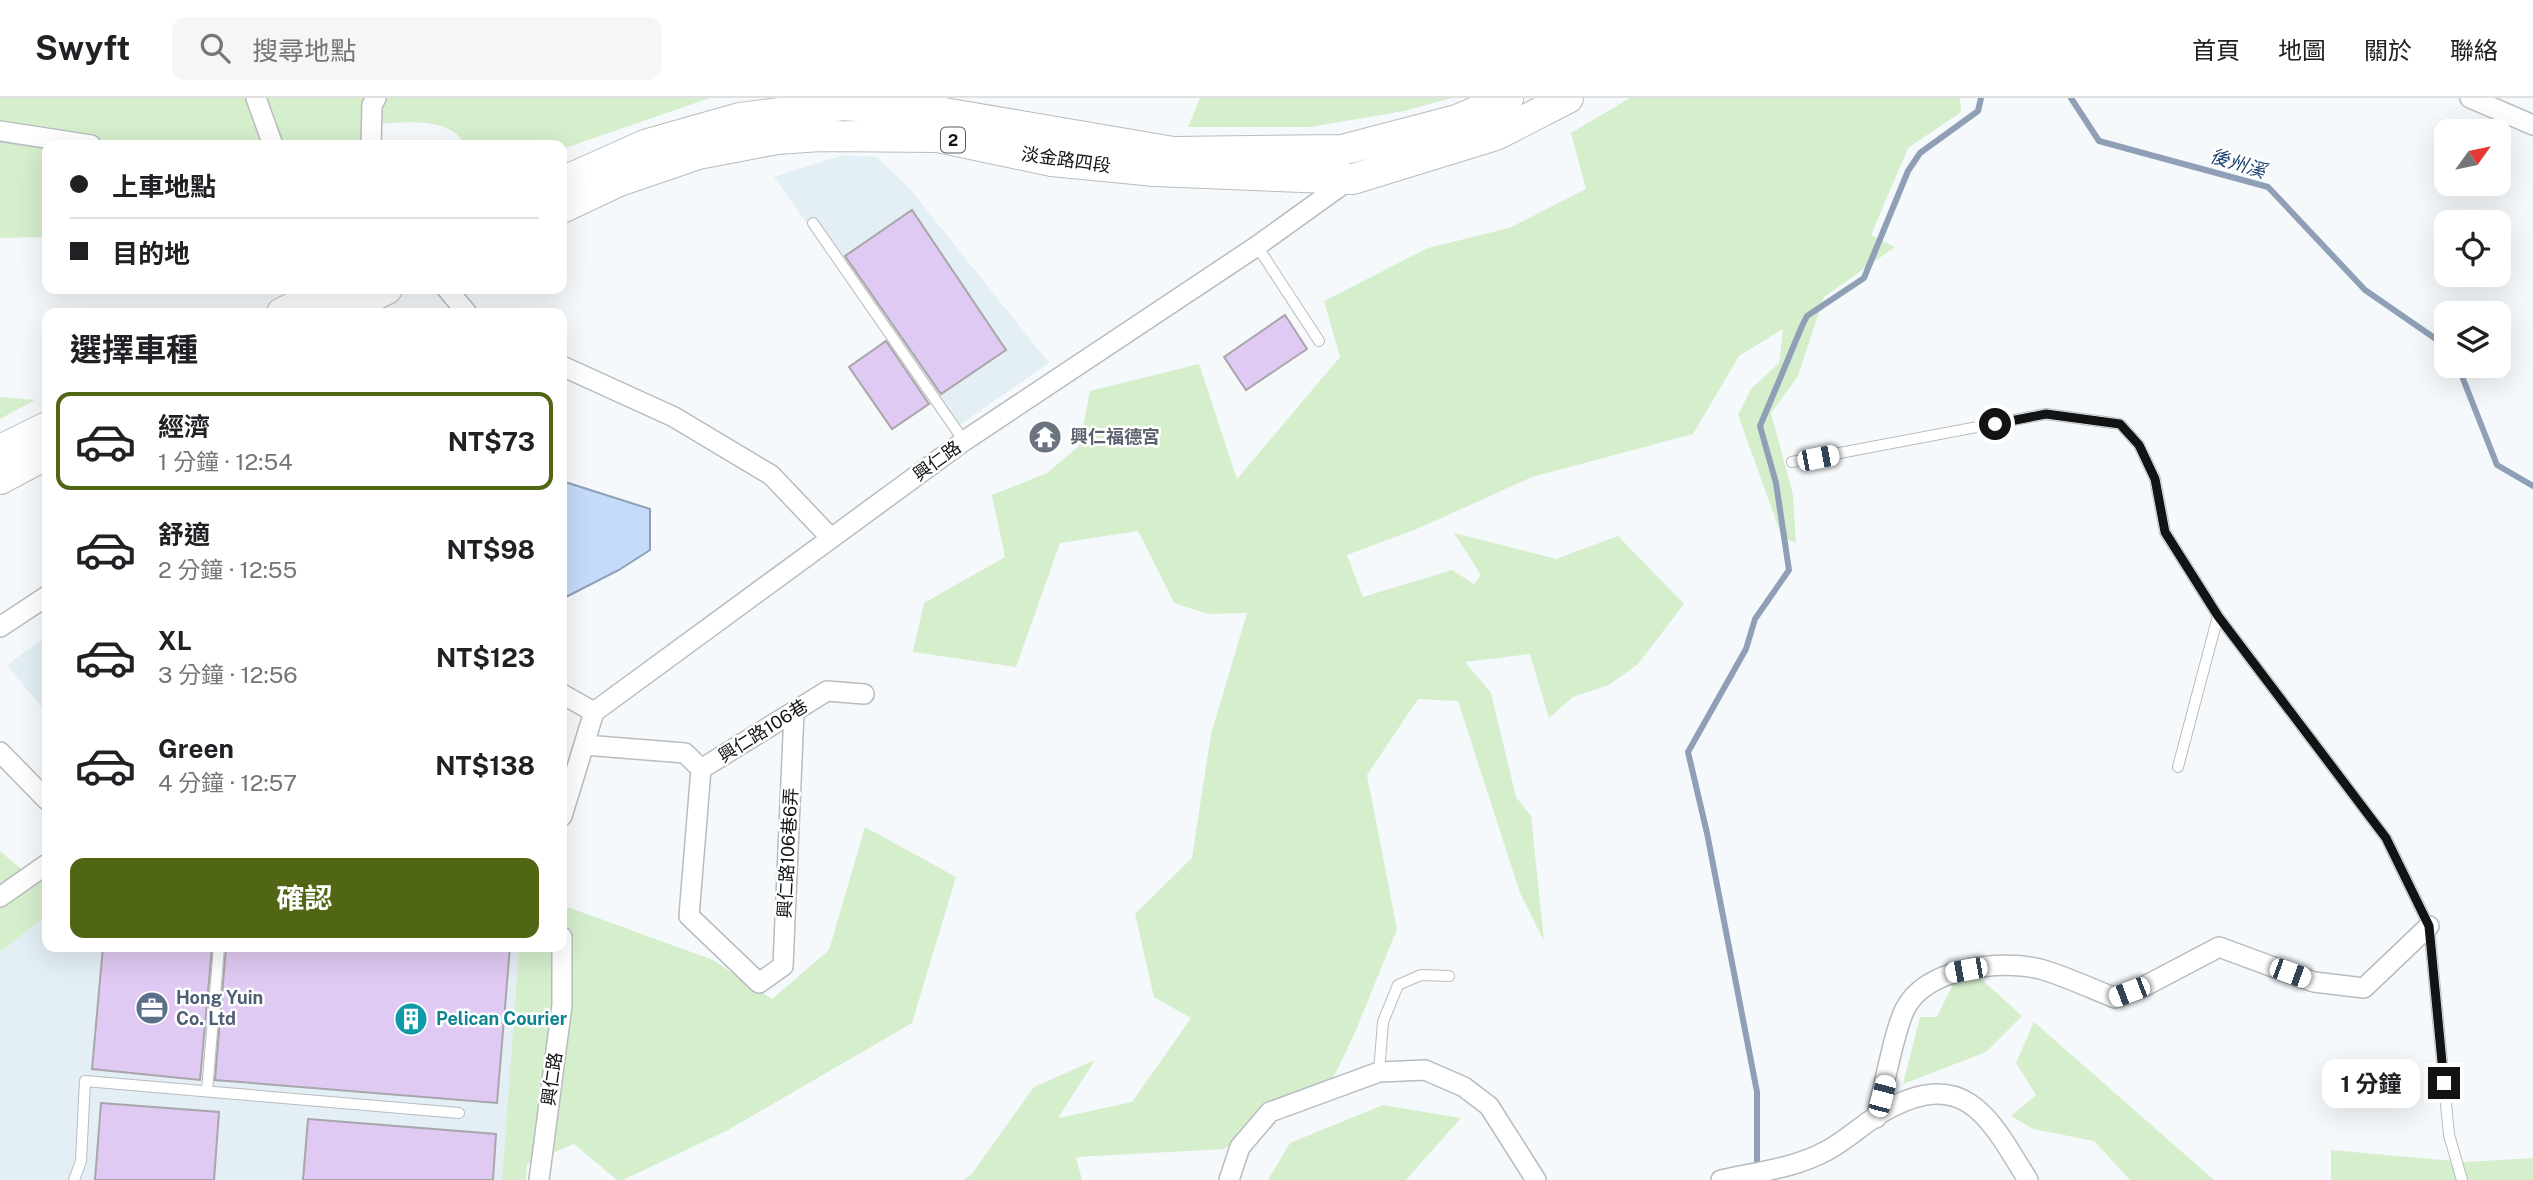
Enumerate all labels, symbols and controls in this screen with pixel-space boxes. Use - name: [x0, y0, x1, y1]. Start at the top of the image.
- search box: [172, 17, 662, 80]
- text: Swyft: [35, 29, 130, 67]
- icon: search: [196, 29, 234, 67]
- text: 搜尋地點: [252, 35, 356, 66]
- text: 首頁: [2192, 36, 2240, 64]
- text: 地圖: [2278, 36, 2326, 64]
- text: 關於: [2364, 36, 2412, 64]
- text: 聯絡: [2450, 36, 2498, 64]
- north arrow: [2434, 119, 2511, 196]
- map controls: [2434, 119, 2511, 378]
- road number: 2: [941, 128, 965, 152]
- street label: 淡金路四段: [1020, 143, 1112, 176]
- water label: 後州溪: [2208, 144, 2271, 183]
- text: 上車地點: [112, 171, 216, 202]
- button: locate: [2434, 210, 2511, 287]
- text: 目的地: [112, 238, 190, 269]
- button: layers: [2434, 301, 2511, 378]
- text: 選擇車種: [70, 331, 198, 368]
- route start: [1979, 408, 2011, 440]
- icon: car: [74, 410, 137, 473]
- text: 經濟: [158, 411, 210, 442]
- temple icon: 興仁福德宮: [1026, 418, 1064, 456]
- text: NT$73: [448, 426, 535, 457]
- place label: 興仁福德宮: [1070, 426, 1160, 447]
- street label: 興仁路: [909, 436, 965, 485]
- car: [1796, 444, 1841, 472]
- text: 1 分鐘 · 12:54: [158, 448, 293, 475]
- icon: car: [74, 518, 137, 581]
- text: 舒適: [158, 519, 210, 550]
- text: NT$98: [446, 534, 535, 565]
- text: 2 分鐘 · 12:55: [158, 556, 297, 583]
- text: XL: [158, 625, 192, 656]
- icon: car: [74, 626, 137, 689]
- text: NT$123: [436, 642, 535, 673]
- text: 3 分鐘 · 12:56: [158, 661, 298, 688]
- street label: 興仁路106巷: [714, 695, 811, 766]
- text: Green: [158, 733, 234, 764]
- icon: car: [74, 734, 137, 797]
- text: NT$138: [435, 750, 535, 781]
- text: 4 分鐘 · 12:57: [158, 769, 297, 796]
- street label: 興仁路106巷6弄: [774, 787, 801, 919]
- button: 確認: [70, 858, 539, 938]
- car: [1944, 956, 1989, 984]
- car: [2267, 956, 2314, 990]
- car: [2106, 975, 2153, 1009]
- place label: Hong Yuin Co. Ltd: [176, 987, 263, 1029]
- office icon: Hong Yuin Co. Ltd: [133, 989, 171, 1027]
- building icon: Pelican Courier: [392, 1000, 430, 1038]
- place label: Pelican Courier: [436, 1008, 568, 1029]
- street label: 興仁路: [537, 1051, 566, 1107]
- callout: 1 分鐘: [2322, 1058, 2420, 1108]
- route end: [2428, 1067, 2460, 1099]
- text: 1 分鐘: [2340, 1070, 2402, 1097]
- car: [1867, 1073, 1898, 1119]

